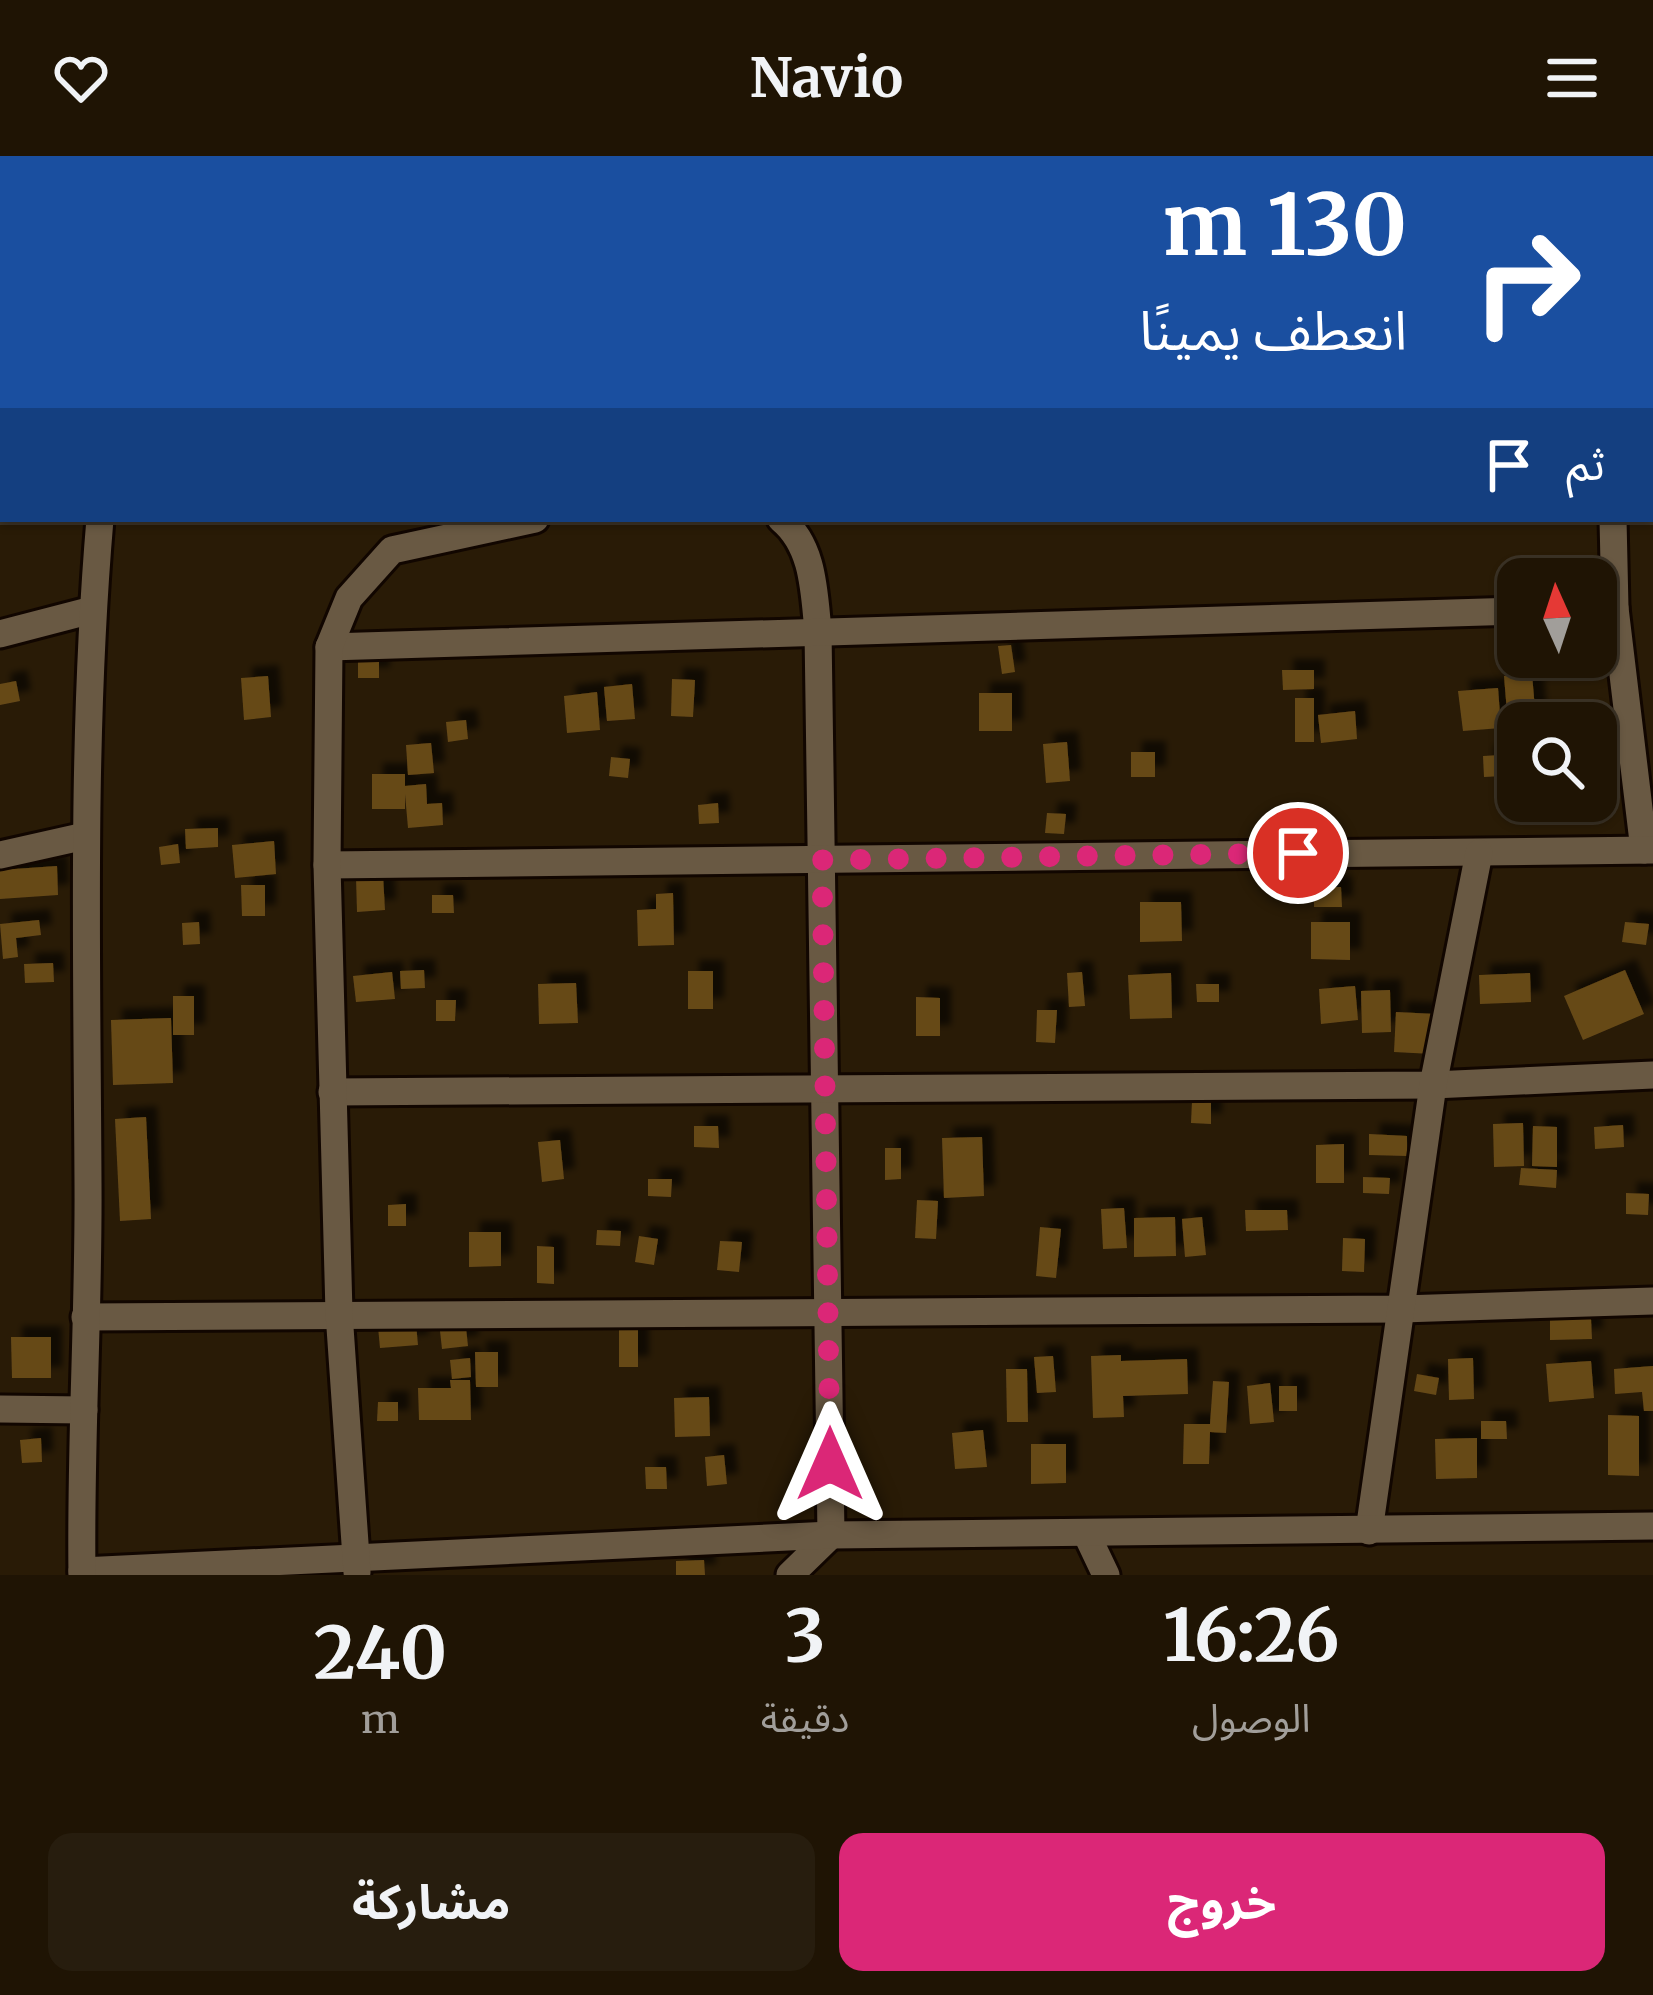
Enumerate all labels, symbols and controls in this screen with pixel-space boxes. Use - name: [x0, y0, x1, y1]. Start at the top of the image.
- text: Navio: [750, 44, 903, 112]
- icon: heart: [48, 45, 114, 111]
- icon: menu: [1539, 45, 1605, 111]
- text: 130 m: [1163, 172, 1407, 278]
- icon: right: [1449, 204, 1605, 360]
- text: انعطف يمينًا: [1139, 297, 1407, 365]
- icon: arrive: [1476, 432, 1542, 498]
- text: ثم: [1566, 436, 1605, 492]
- north arrow: [1497, 558, 1617, 678]
- map controls: [1497, 558, 1617, 822]
- button: search: [1497, 702, 1617, 822]
- pin: [1247, 802, 1349, 904]
- icon: arrive: [1265, 820, 1331, 886]
- position arrow: [767, 1401, 893, 1527]
- text: 3: [784, 1590, 826, 1681]
- text: 16:26: [1163, 1590, 1339, 1681]
- text: 240: [314, 1607, 447, 1698]
- text: دقيقة: [761, 1694, 849, 1743]
- text: الوصول: [1192, 1694, 1311, 1743]
- text: m: [361, 1695, 400, 1744]
- button: مشاركة: [48, 1833, 815, 1971]
- button: خروج: [839, 1833, 1605, 1971]

